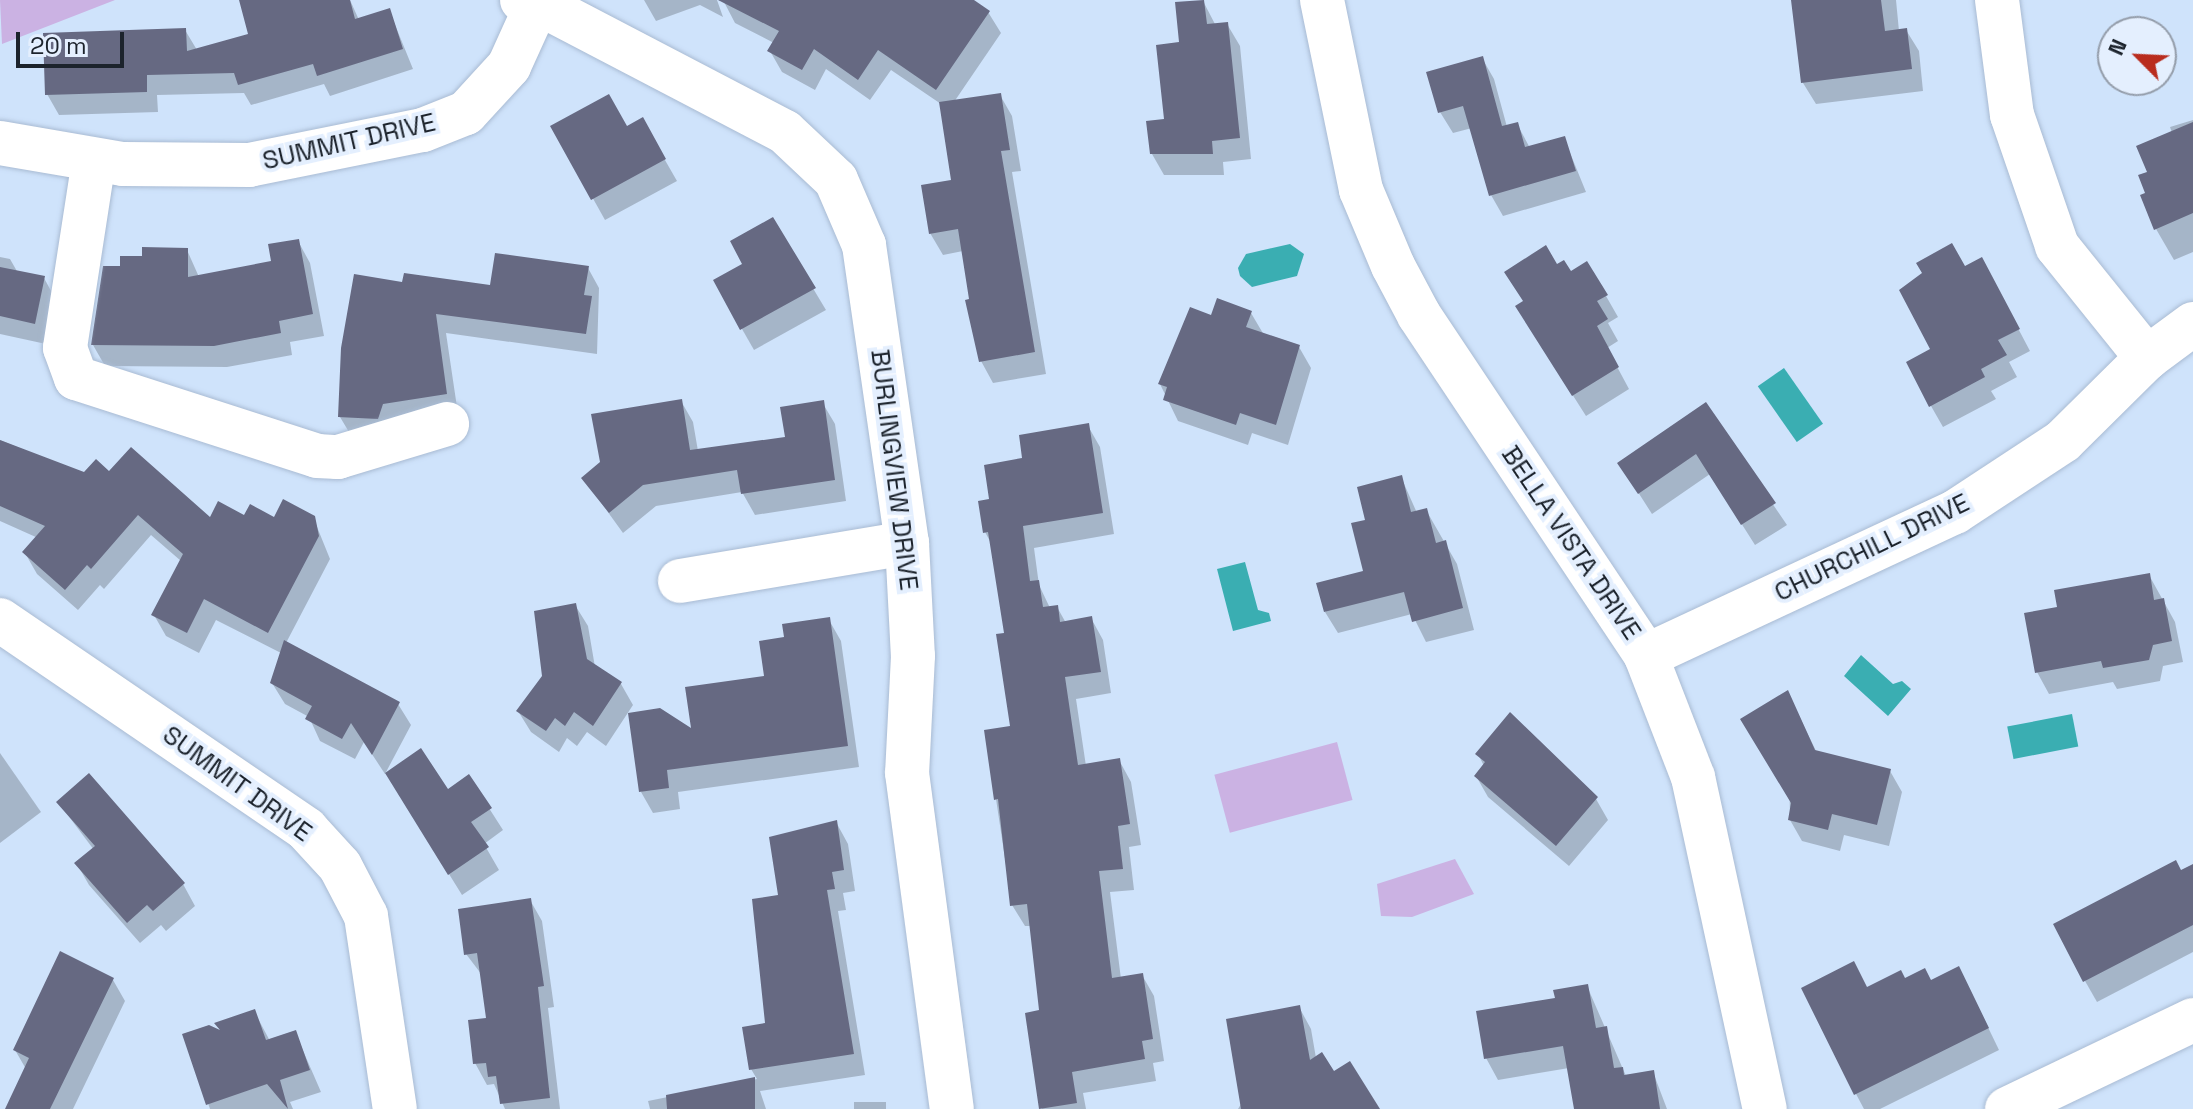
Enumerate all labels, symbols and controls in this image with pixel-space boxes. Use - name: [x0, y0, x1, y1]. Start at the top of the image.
- scale bar: [20, 16, 128, 66]
- north arrow: [2097, 16, 2177, 96]
- text: 20 m: [30, 30, 87, 61]
- text: N: [2101, 35, 2133, 59]
- street label: SUMMIT DRIVE: [259, 107, 439, 177]
- street label: BURLINGVIEW DRIVE: [864, 348, 924, 592]
- street label: BELLA VISTA DRIVE: [1494, 440, 1648, 646]
- street label: CHURCHILL DRIVE: [1769, 487, 1975, 609]
- street label: SUMMIT DRIVE: [156, 719, 318, 849]

